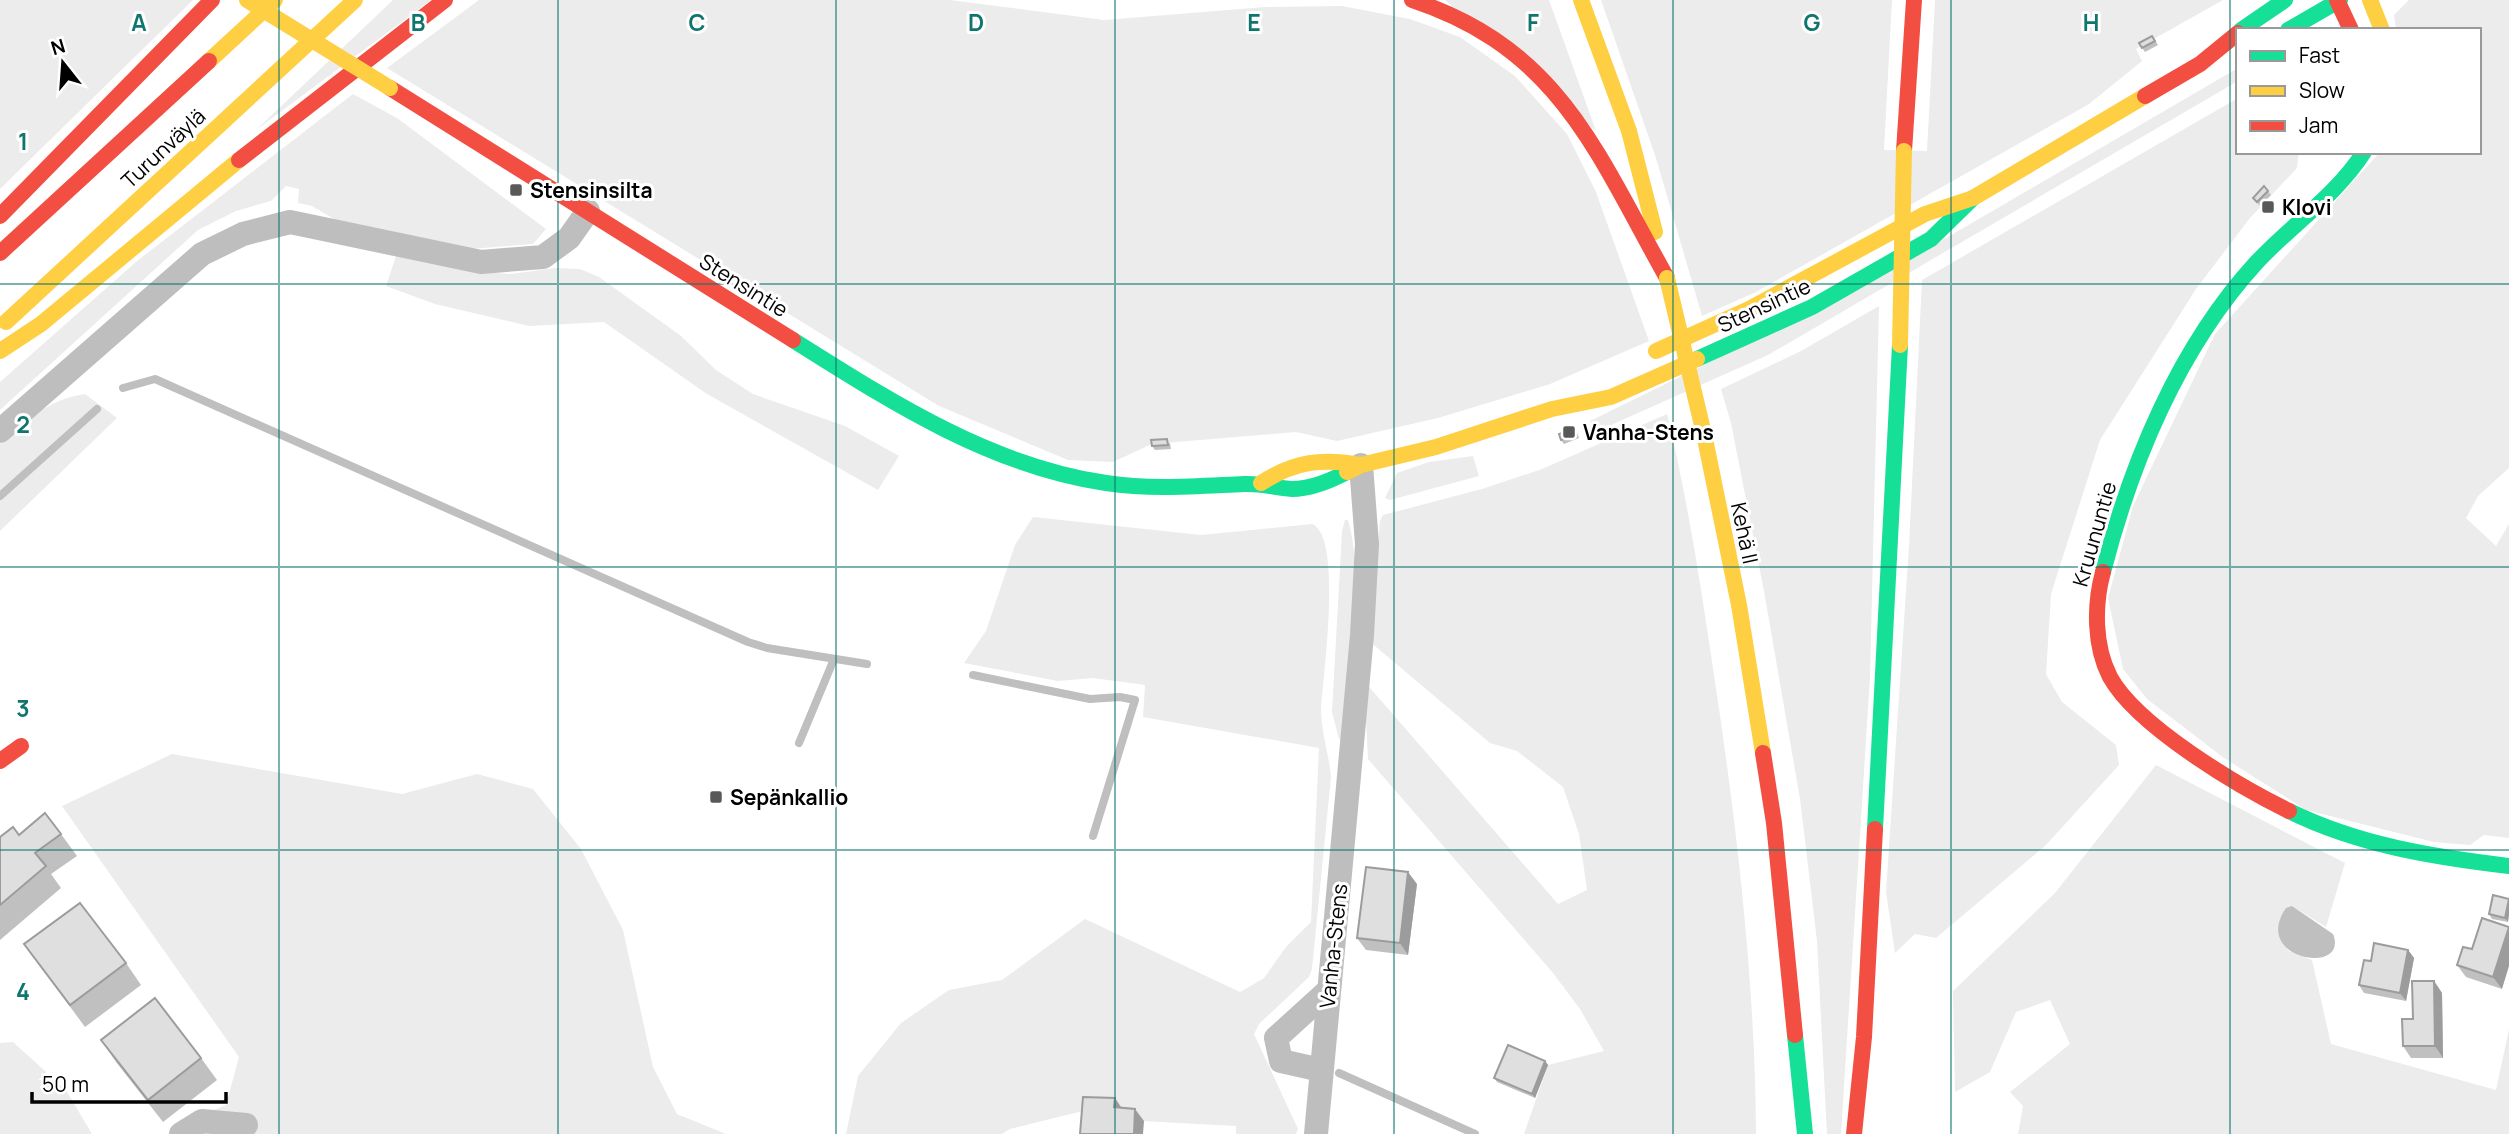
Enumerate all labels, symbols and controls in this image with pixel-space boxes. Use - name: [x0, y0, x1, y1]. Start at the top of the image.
- text: A: [131, 6, 147, 38]
- text: B: [411, 6, 425, 38]
- text: C: [689, 6, 706, 38]
- text: D: [968, 6, 984, 38]
- text: E: [1247, 6, 1261, 38]
- text: F: [1527, 6, 1539, 38]
- text: G: [1804, 6, 1821, 38]
- text: H: [2083, 6, 2099, 38]
- north arrow: [28, 28, 98, 98]
- legend: [2236, 28, 2481, 154]
- text: N: [48, 32, 68, 61]
- text: Fast: [2299, 41, 2340, 69]
- text: Slow: [2299, 76, 2345, 104]
- street label: Turunväylä: [115, 102, 211, 194]
- text: Jam: [2299, 111, 2338, 139]
- text: 1: [18, 125, 28, 157]
- place label: Stensinsilta: [530, 176, 653, 204]
- marker: Stensinsilta: [508, 182, 524, 198]
- place label: Klovi: [2282, 193, 2332, 221]
- marker: Klovi: [2260, 199, 2276, 215]
- street label: Stensintie: [694, 247, 794, 323]
- street label: Stensintie: [1713, 271, 1815, 339]
- text: 2: [16, 408, 30, 440]
- place label: Vanha-Stens: [1583, 418, 1714, 446]
- marker: Vanha-Stens: [1561, 424, 1577, 440]
- street label: Kruununtie: [2066, 478, 2122, 590]
- street label: Kehä II: [1725, 500, 1765, 566]
- text: 3: [16, 692, 30, 724]
- place label: Sepänkallio: [730, 783, 848, 811]
- marker: Sepänkallio: [708, 789, 724, 805]
- street label: Vanha-Stens: [1313, 882, 1353, 1010]
- text: 4: [16, 975, 30, 1007]
- scale bar: [32, 1060, 226, 1104]
- text: 50 m: [42, 1070, 89, 1098]

